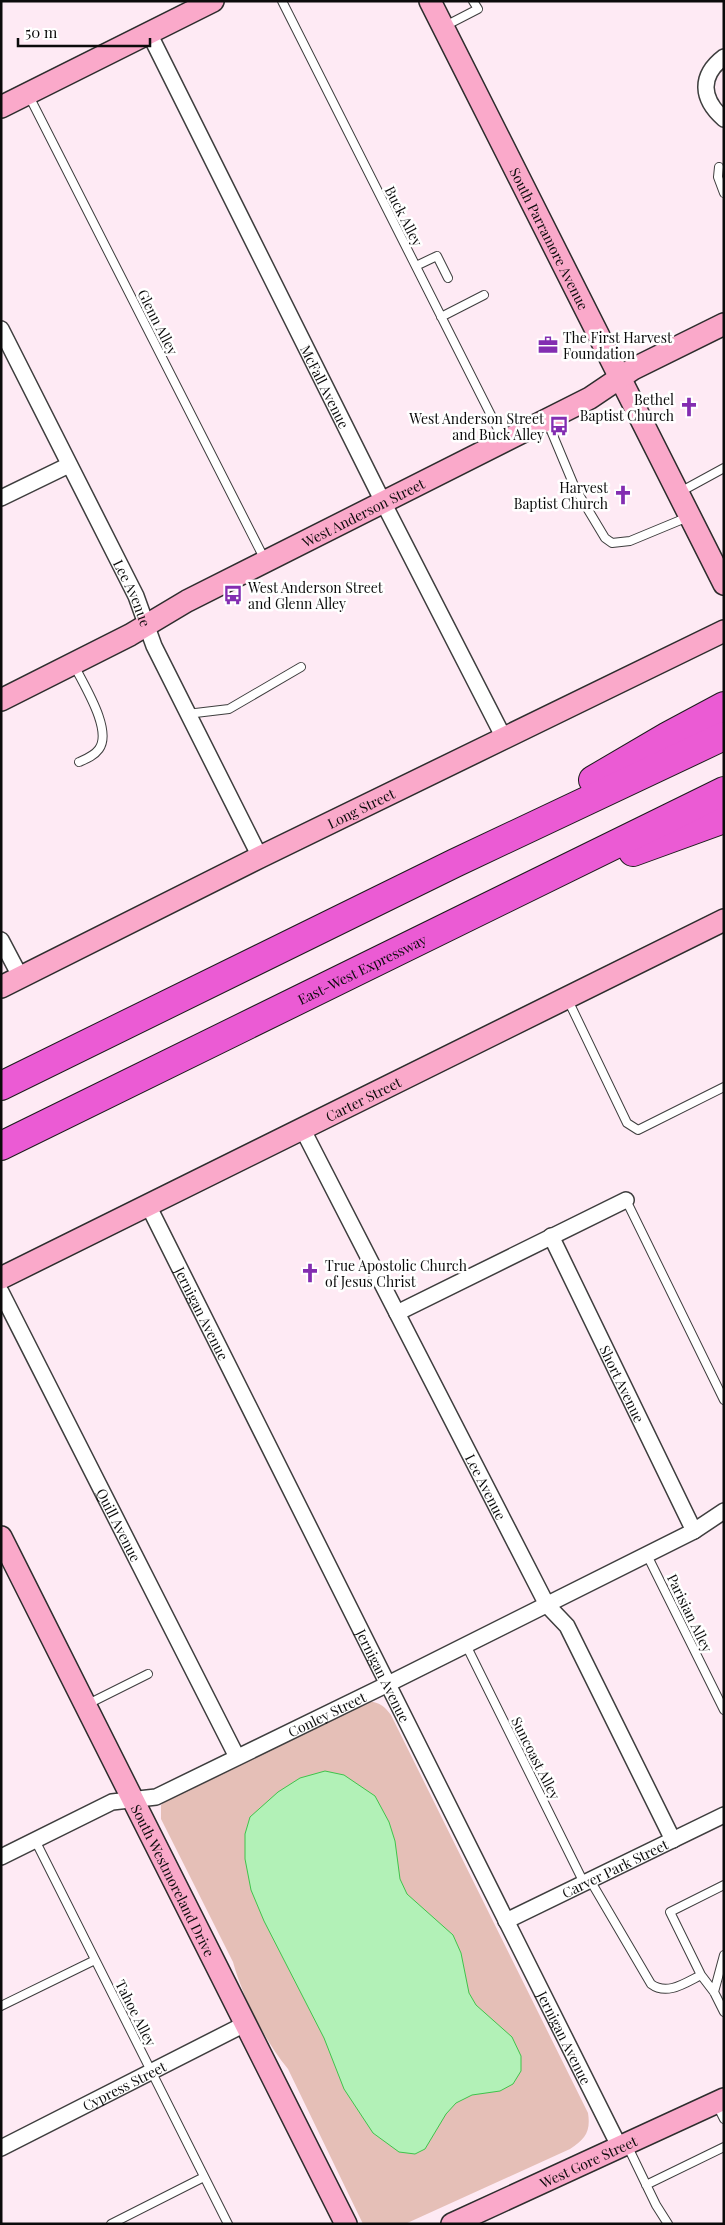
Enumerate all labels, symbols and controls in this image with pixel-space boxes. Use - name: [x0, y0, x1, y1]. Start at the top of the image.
- scale bar: [18, 15, 150, 47]
- text: 50 m: [25, 22, 58, 42]
- street label: South Parramore Avenue: [506, 164, 594, 313]
- street label: Buck Alley: [381, 183, 427, 249]
- street label: Glenn Alley: [133, 286, 183, 358]
- place label: The First Harvest Foundation: [563, 328, 673, 363]
- office icon: The First Harvest Foundation: [537, 334, 559, 356]
- street label: McFall Avenue: [297, 342, 354, 431]
- place label: Bethel Baptist Church: [580, 390, 675, 425]
- church icon: Bethel Baptist Church: [678, 396, 700, 418]
- place label: West Anderson Street and Buck Alley: [408, 409, 545, 444]
- bus stop icon: West Anderson Street and Buck Alley: [548, 415, 570, 437]
- street label: West Anderson Street: [298, 473, 429, 552]
- place label: Harvest Baptist Church: [514, 478, 609, 513]
- church icon: Harvest Baptist Church: [612, 484, 634, 506]
- street label: Lee Avenue: [109, 556, 156, 629]
- place label: West Anderson Street and Glenn Alley: [247, 578, 384, 613]
- bus stop icon: West Anderson Street and Glenn Alley: [222, 584, 244, 606]
- street label: Long Street: [324, 783, 399, 832]
- street label: East-West Expressway: [294, 929, 429, 1008]
- street label: Carter Street: [322, 1072, 405, 1125]
- place label: True Apostolic Church of Jesus Christ: [325, 1256, 468, 1291]
- street label: Jernigan Avenue: [170, 1262, 233, 1363]
- church icon: True Apostolic Church of Jesus Christ: [299, 1262, 321, 1284]
- street label: Short Avenue: [596, 1342, 649, 1425]
- street label: Lee Avenue: [461, 1450, 511, 1523]
- street label: Quill Avenue: [93, 1485, 146, 1565]
- street label: Parisian Alley: [663, 1571, 717, 1655]
- street label: Jernigan Avenue: [352, 1625, 415, 1725]
- street label: Conley Street: [285, 1686, 370, 1741]
- street label: Suncoast Alley: [507, 1714, 565, 1802]
- street label: South Westmoreland Drive: [127, 1801, 220, 1960]
- street label: Carver Park Street: [559, 1834, 672, 1902]
- street label: Tahoe Alley: [111, 1977, 161, 2049]
- street label: Jernigan Avenue: [533, 1987, 596, 2087]
- street label: Cypress Street: [79, 2056, 170, 2115]
- street label: West Gore Street: [536, 2130, 641, 2192]

